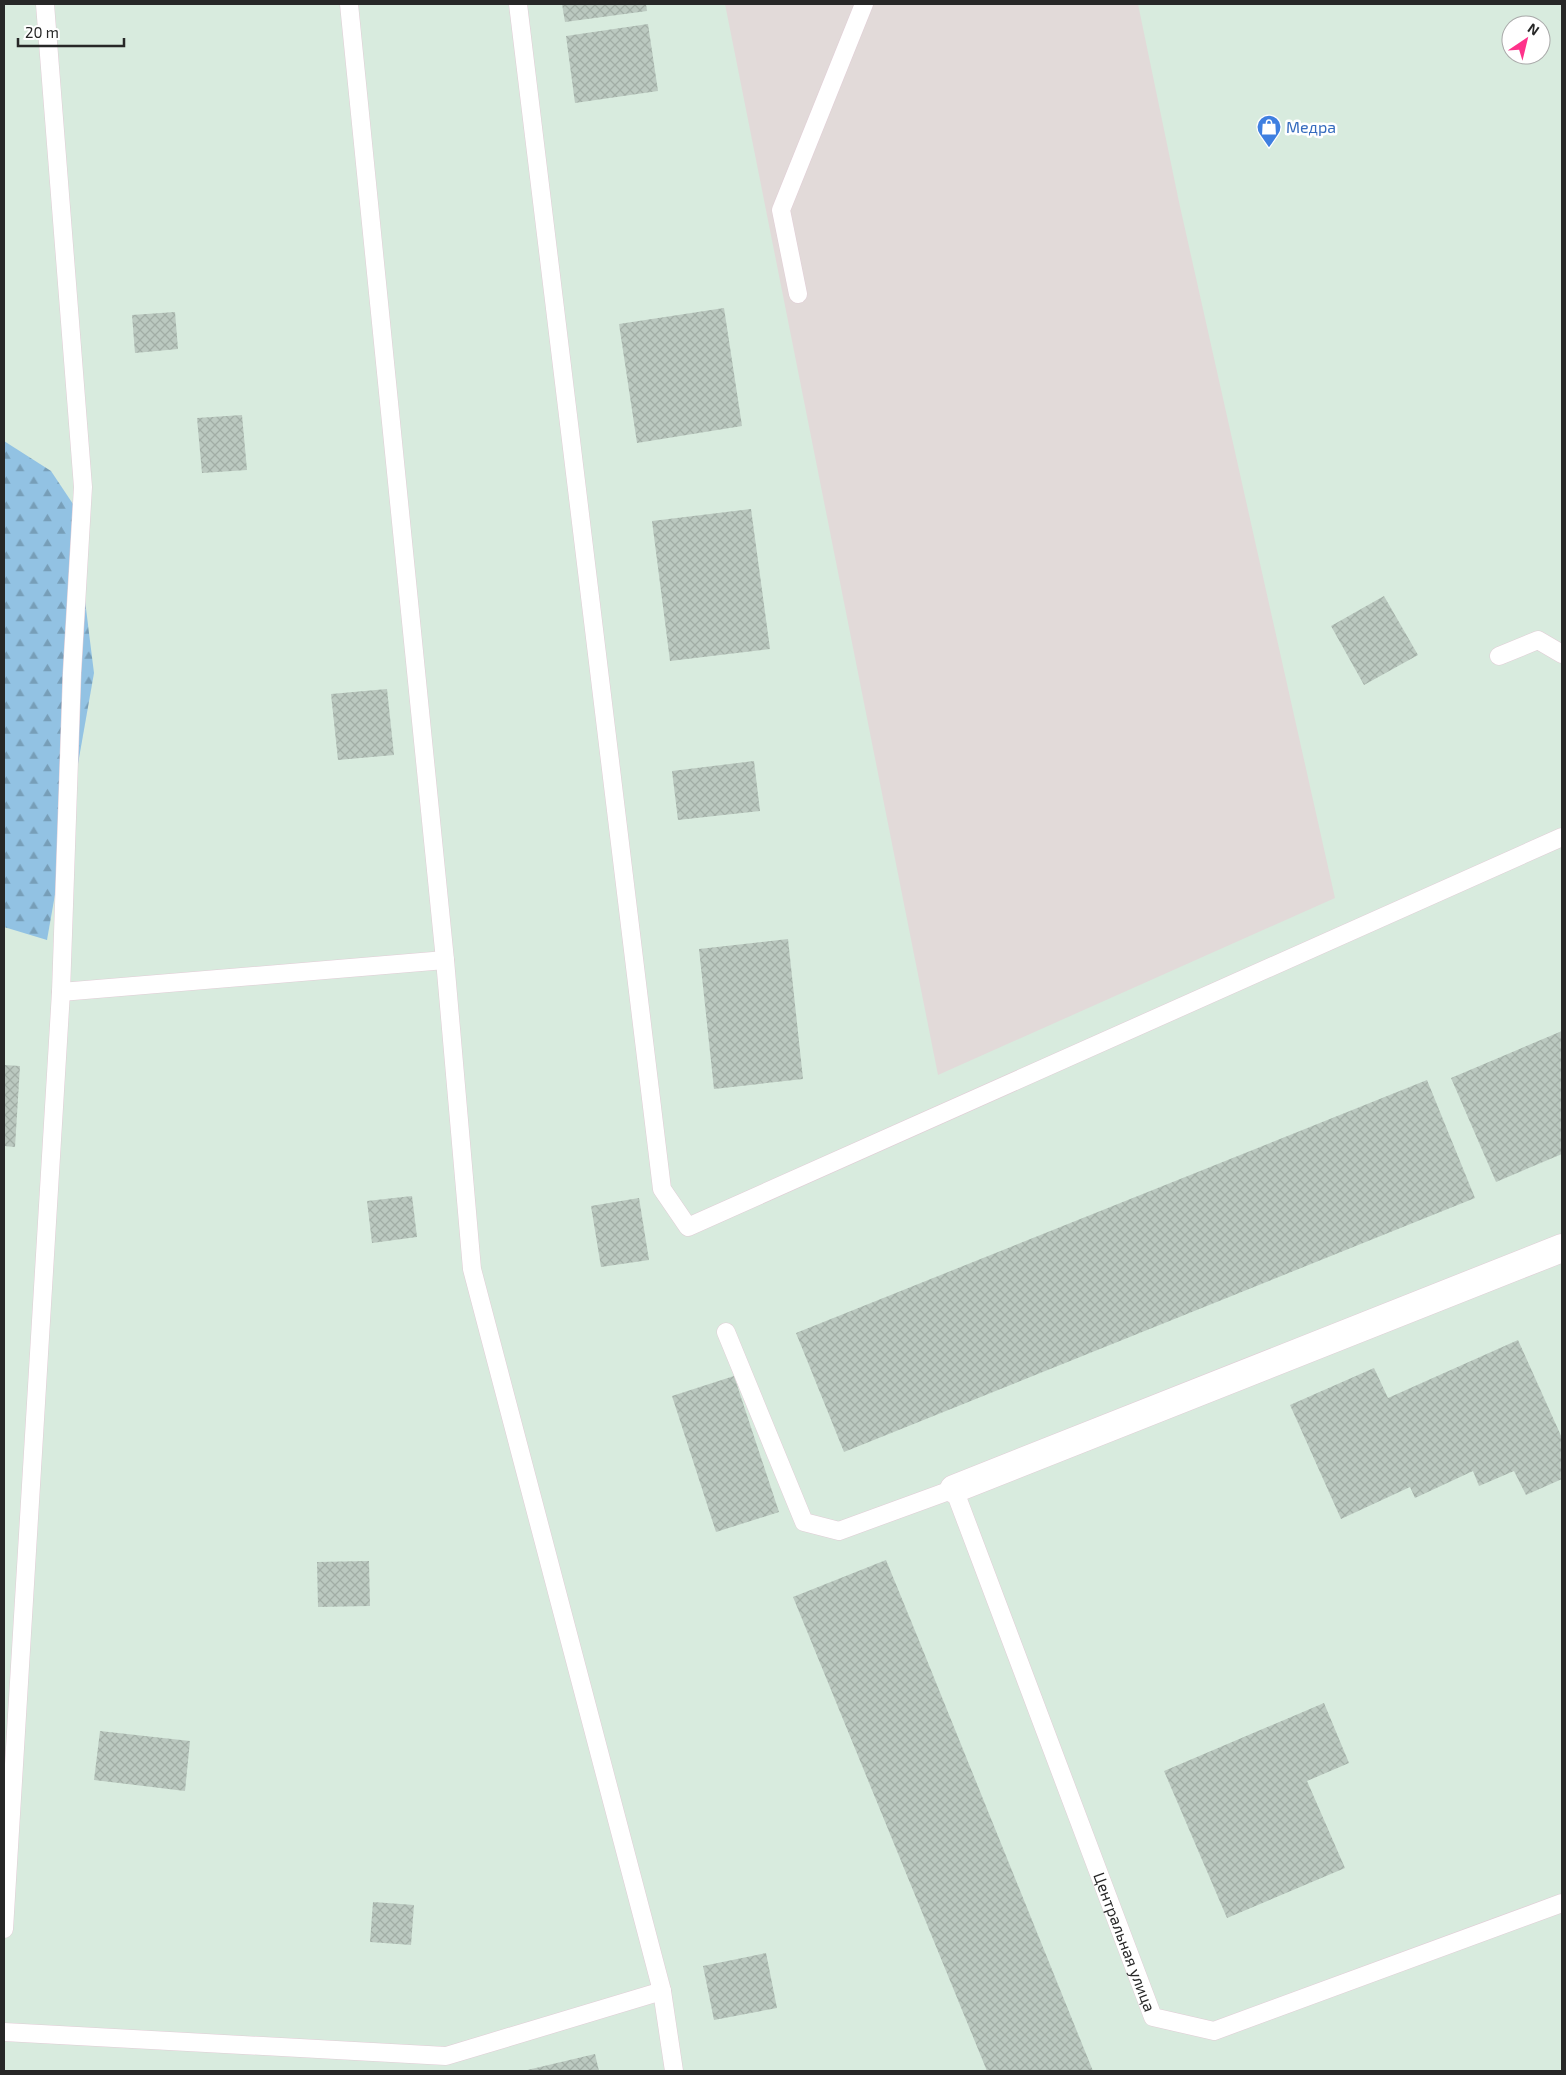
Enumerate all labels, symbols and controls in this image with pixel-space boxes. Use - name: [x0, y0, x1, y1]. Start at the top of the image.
- scale bar: [18, 15, 124, 47]
- north arrow: [1501, 15, 1551, 65]
- text: N: [1525, 19, 1543, 39]
- text: 20 m: [25, 23, 59, 41]
- shop icon: Медра: [1256, 114, 1282, 148]
- place label: Медра: [1286, 117, 1336, 136]
- street label: Центральная улица: [1090, 1869, 1160, 2014]

